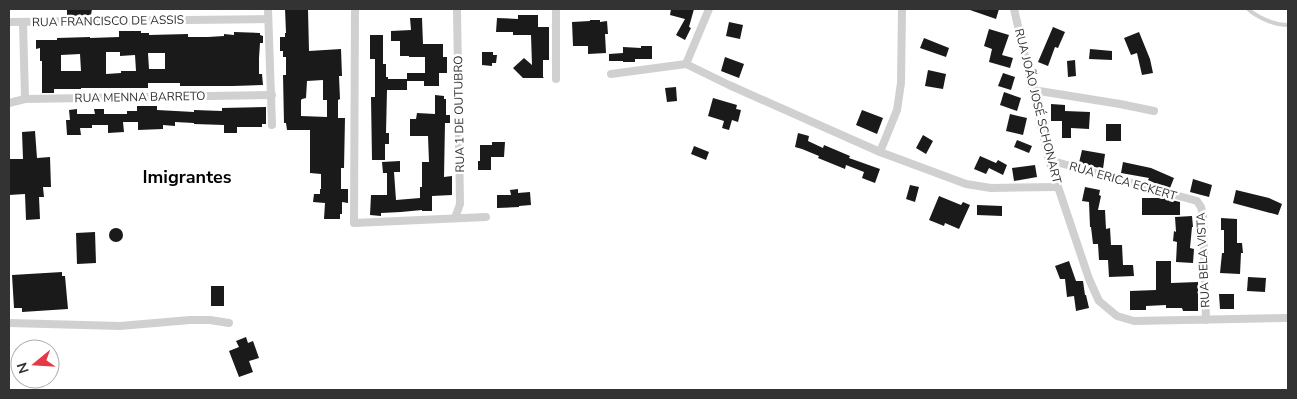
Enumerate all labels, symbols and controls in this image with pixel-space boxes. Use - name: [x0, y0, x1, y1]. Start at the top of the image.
- street label: RUA FRANCISCO DE ASSIS: [32, 12, 184, 30]
- street label: RUA JOÃO JOSÉ SCHONART: [1011, 27, 1065, 186]
- street label: RUA 1 DE OUTUBRO: [450, 55, 468, 173]
- street label: RUA MENNA BARRETO: [74, 88, 206, 106]
- street label: RUA ERICA ECKERT: [1068, 158, 1179, 204]
- district label: Imigrantes: [142, 165, 232, 189]
- street label: RUA BELA VISTA: [1193, 212, 1213, 308]
- north arrow: [10, 339, 60, 389]
- text: N: [12, 360, 34, 376]

